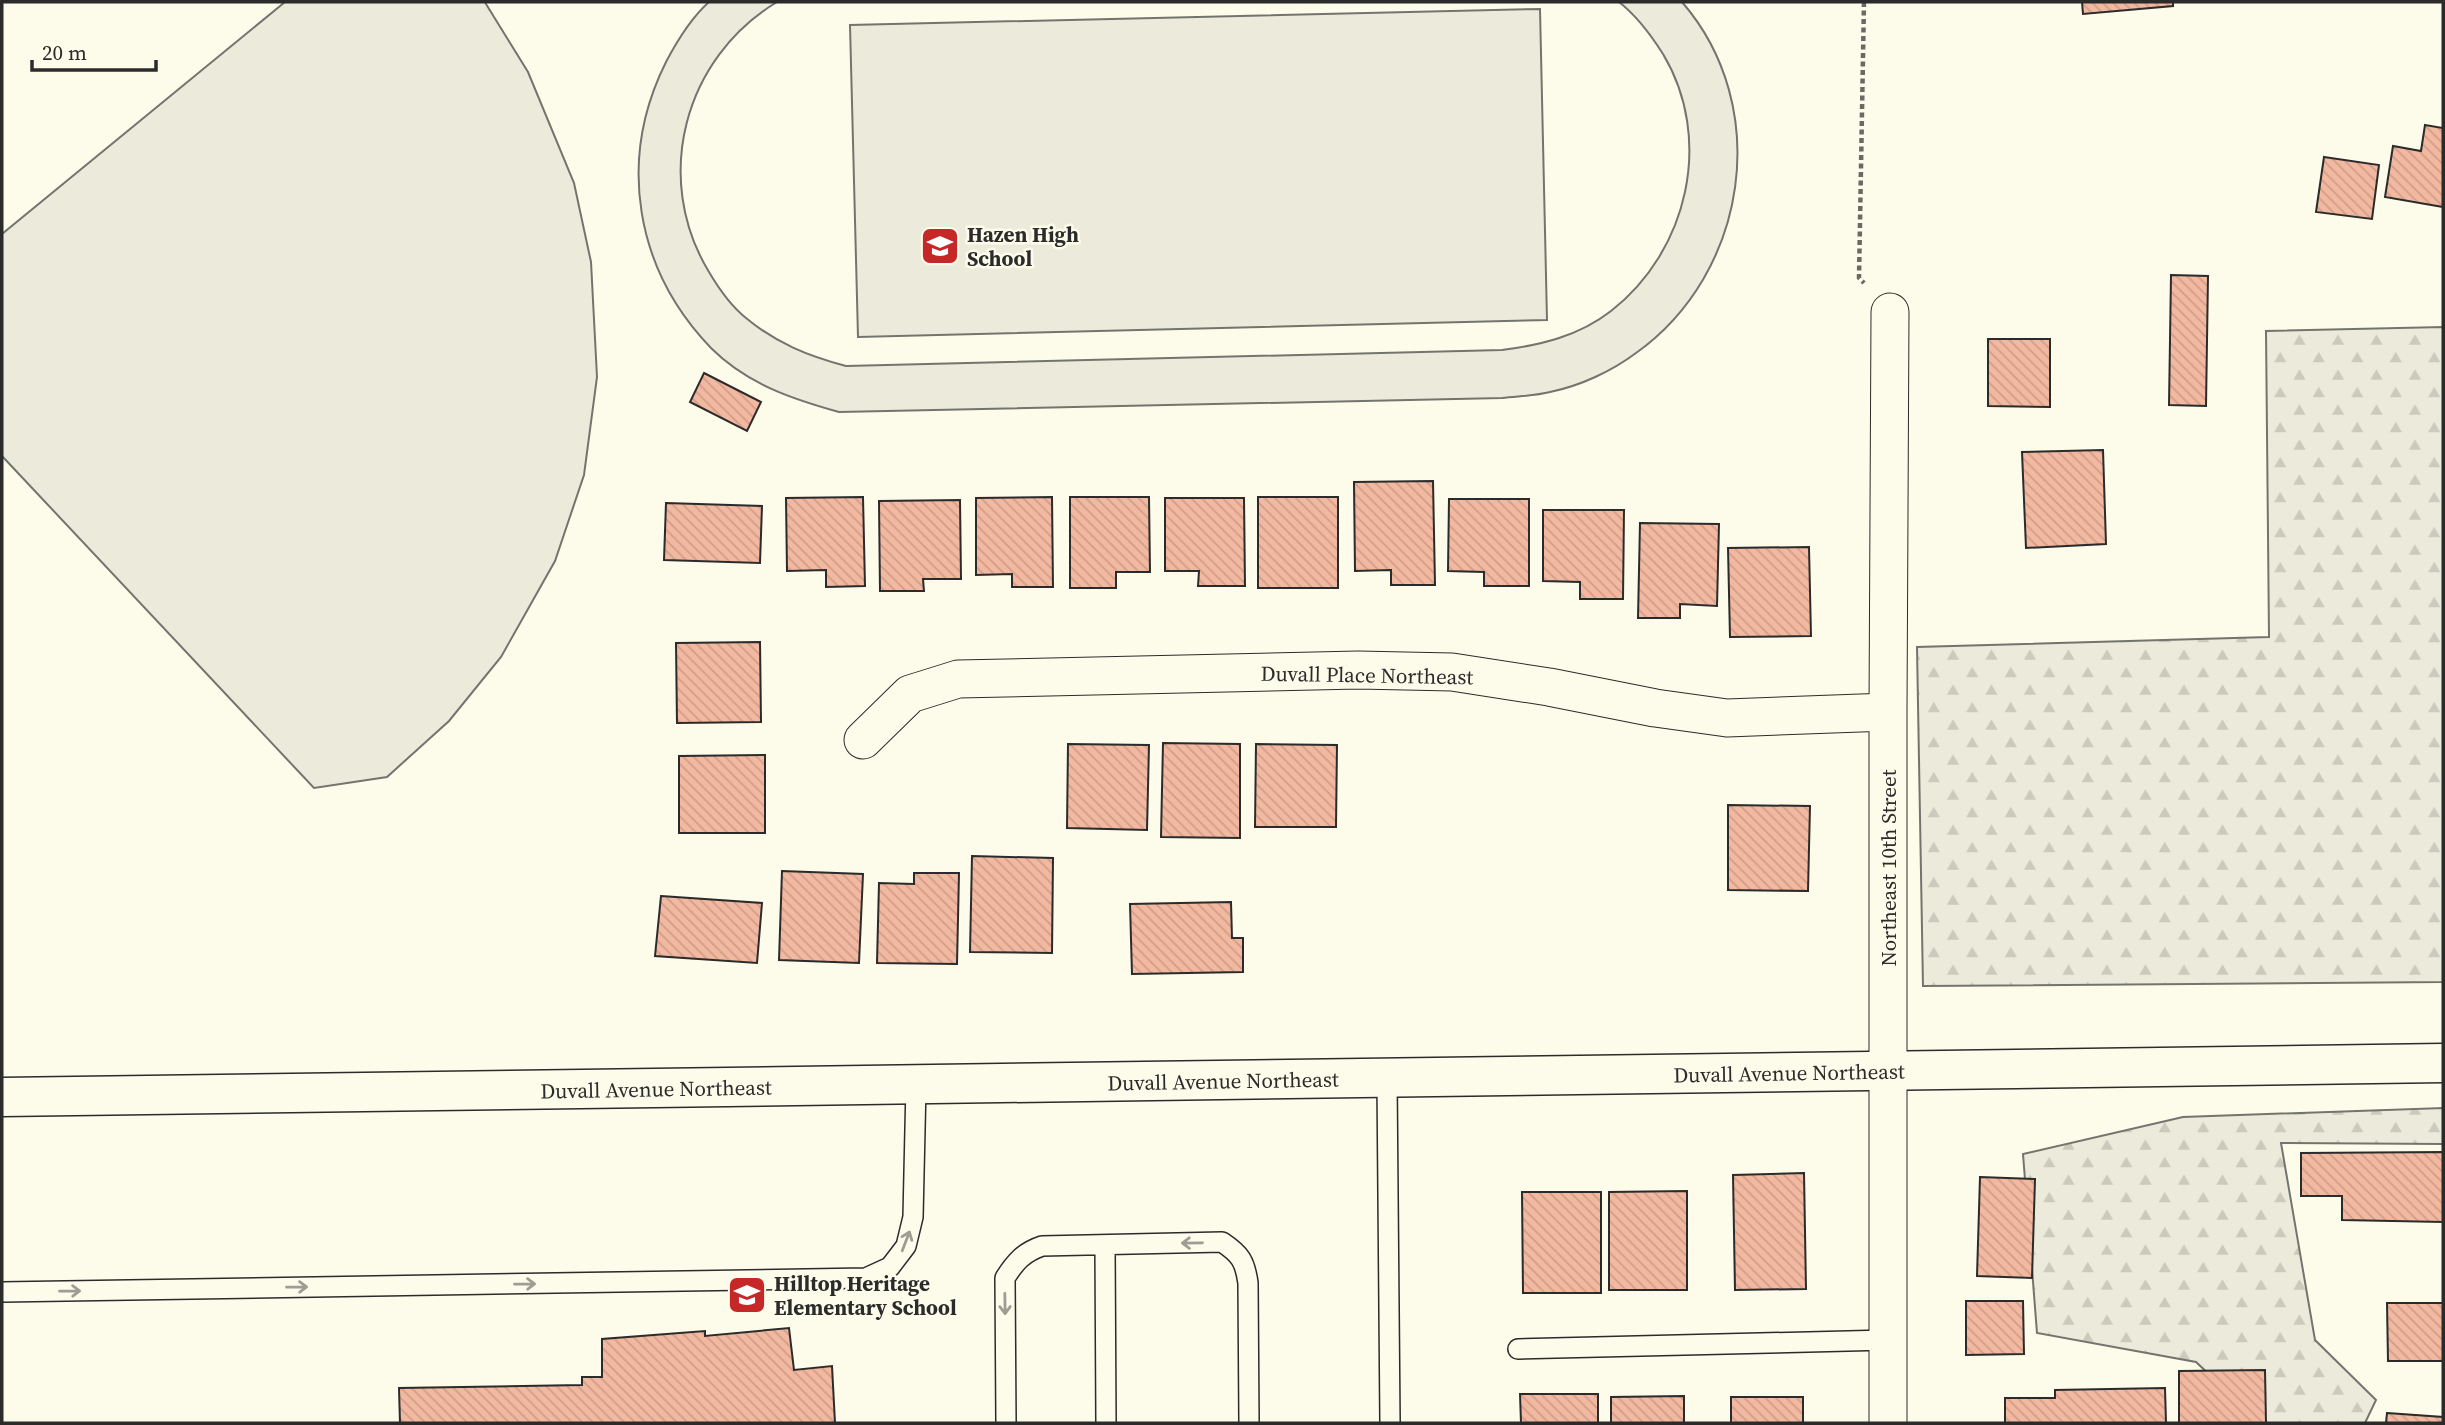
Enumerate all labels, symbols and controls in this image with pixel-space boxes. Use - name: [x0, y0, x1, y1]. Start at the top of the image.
- scale bar: [32, 28, 156, 72]
- text: 20 m: [42, 38, 87, 67]
- place label: Hazen High School: [967, 220, 1079, 273]
- school or university icon: Hazen High School: [919, 225, 961, 267]
- street label: Duvall Place Northeast: [1260, 659, 1474, 691]
- street label: Northeast 10th Street: [1874, 769, 1903, 967]
- street label: Duvall Avenue Northeast: [1673, 1056, 1905, 1090]
- street label: Duvall Avenue Northeast: [1107, 1064, 1339, 1098]
- street label: Duvall Avenue Northeast: [540, 1072, 772, 1106]
- one-way arrow: [901, 1230, 913, 1252]
- one-way arrow: [1181, 1236, 1204, 1250]
- place label: Hilltop Heritage Elementary School: [774, 1269, 957, 1322]
- school or university icon: Hilltop Heritage Elementary School: [726, 1274, 768, 1316]
- one-way arrow: [513, 1277, 536, 1291]
- one-way arrow: [286, 1281, 309, 1294]
- one-way arrow: [58, 1284, 81, 1298]
- one-way arrow: [998, 1292, 1012, 1315]

